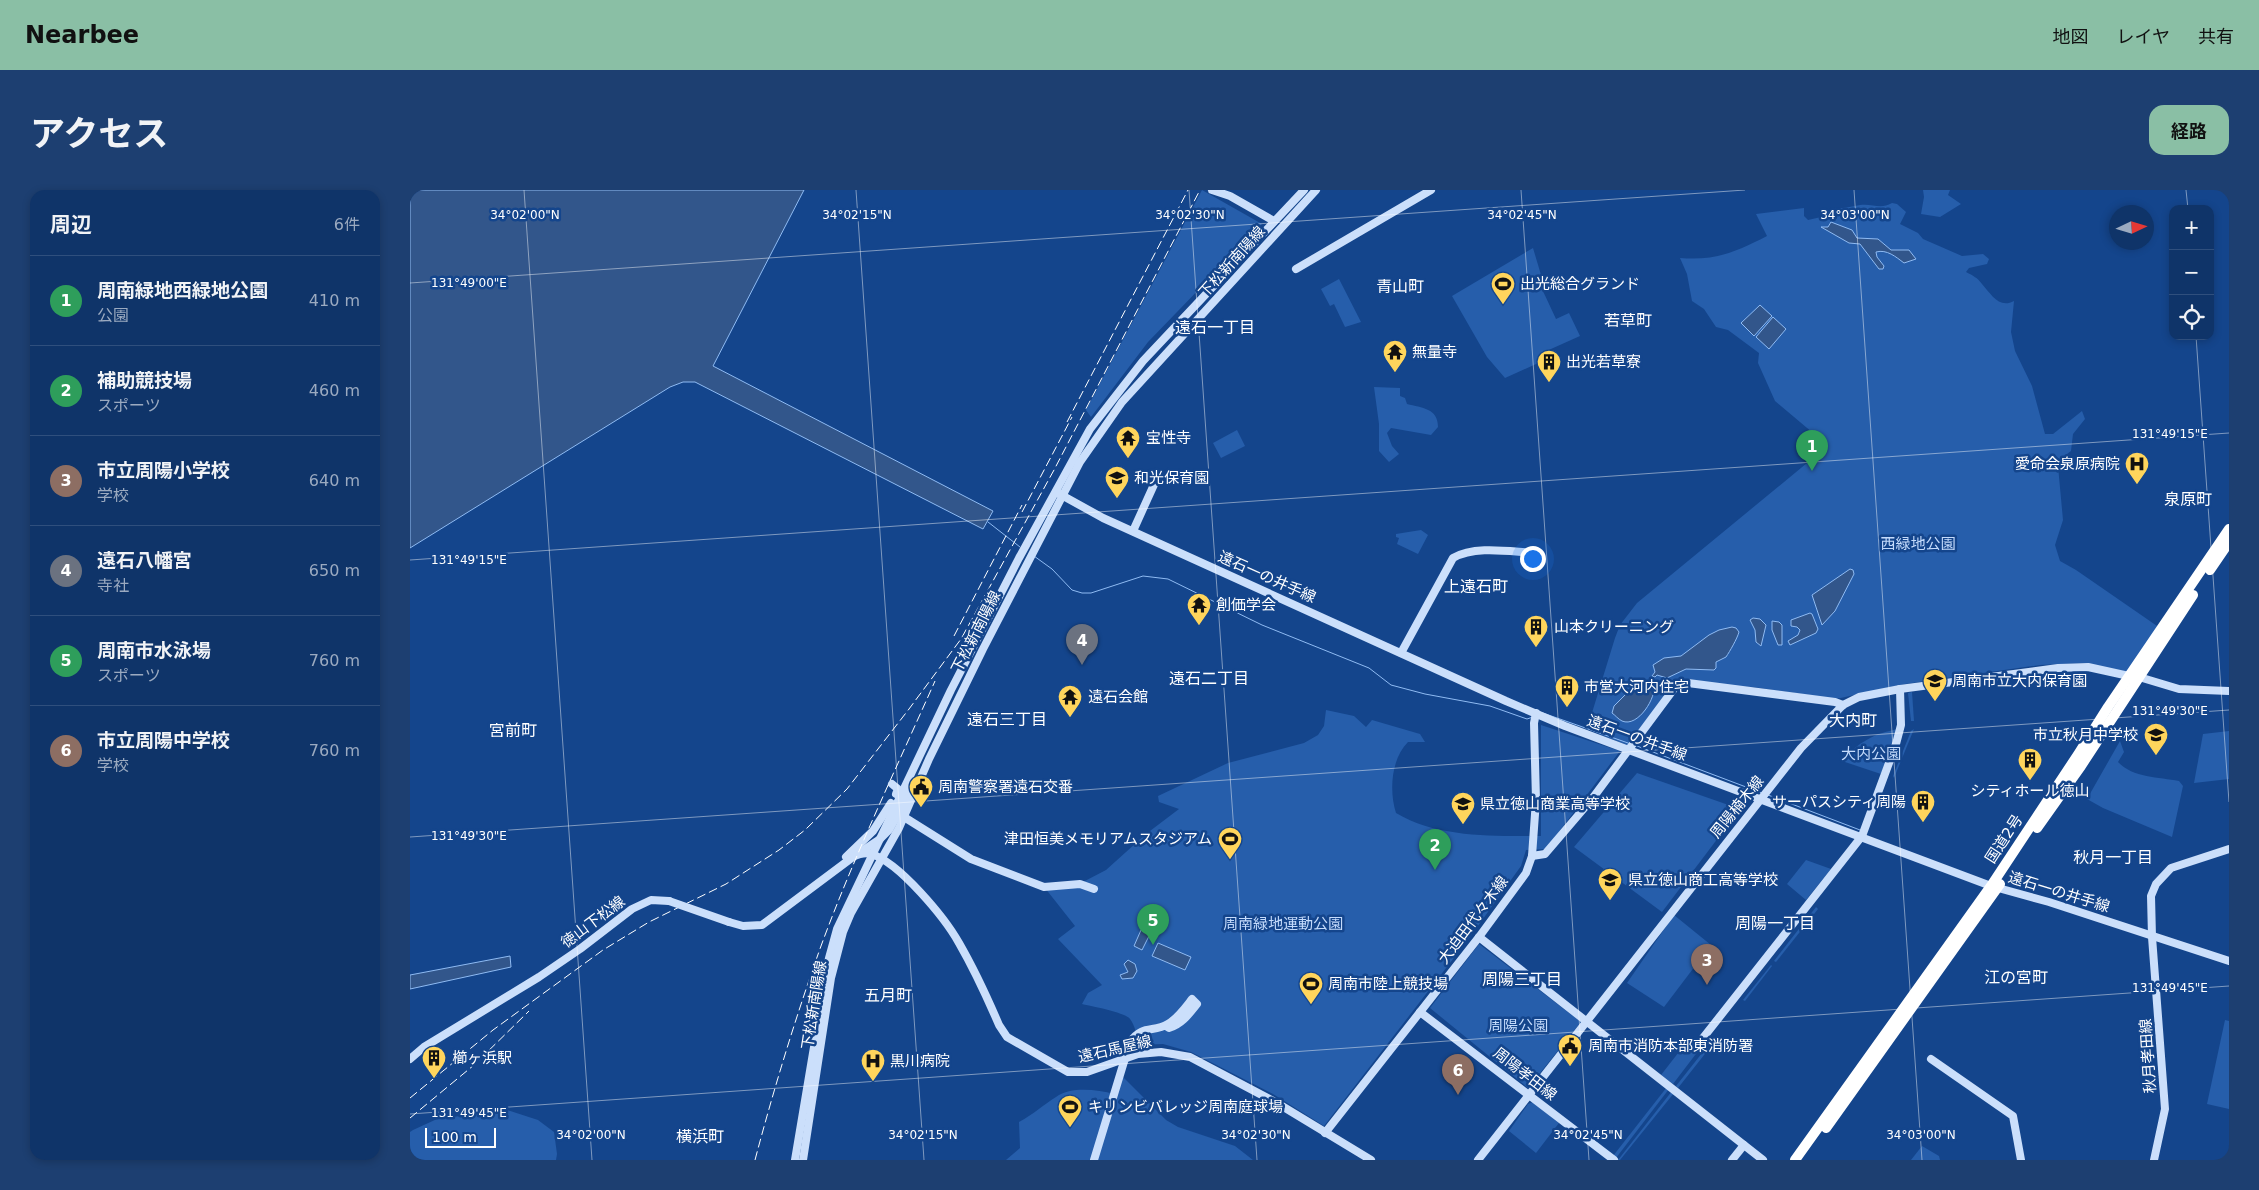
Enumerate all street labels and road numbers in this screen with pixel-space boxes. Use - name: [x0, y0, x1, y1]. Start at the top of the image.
- street label: 下松新南陽線: [1195, 223, 1269, 301]
- street label: 遠石一の井手線: [1215, 547, 1319, 607]
- street label: 下松新南陽線: [948, 588, 1004, 676]
- street label: 遠石一の井手線: [1585, 712, 1689, 764]
- street label: 周陽楠木線: [1706, 772, 1768, 842]
- street label: 国道2号: [1982, 811, 2026, 867]
- street label: 遠石一の井手線: [2006, 868, 2112, 916]
- street label: 大迫田代々木線: [1434, 873, 1512, 967]
- street label: 徳山下松線: [558, 892, 628, 952]
- street label: 下松新南陽線: [798, 959, 830, 1051]
- street label: 秋月孝田線: [2136, 1018, 2160, 1094]
- street label: 遠石馬屋線: [1076, 1032, 1154, 1066]
- street label: 周陽孝田線: [1490, 1044, 1560, 1104]

